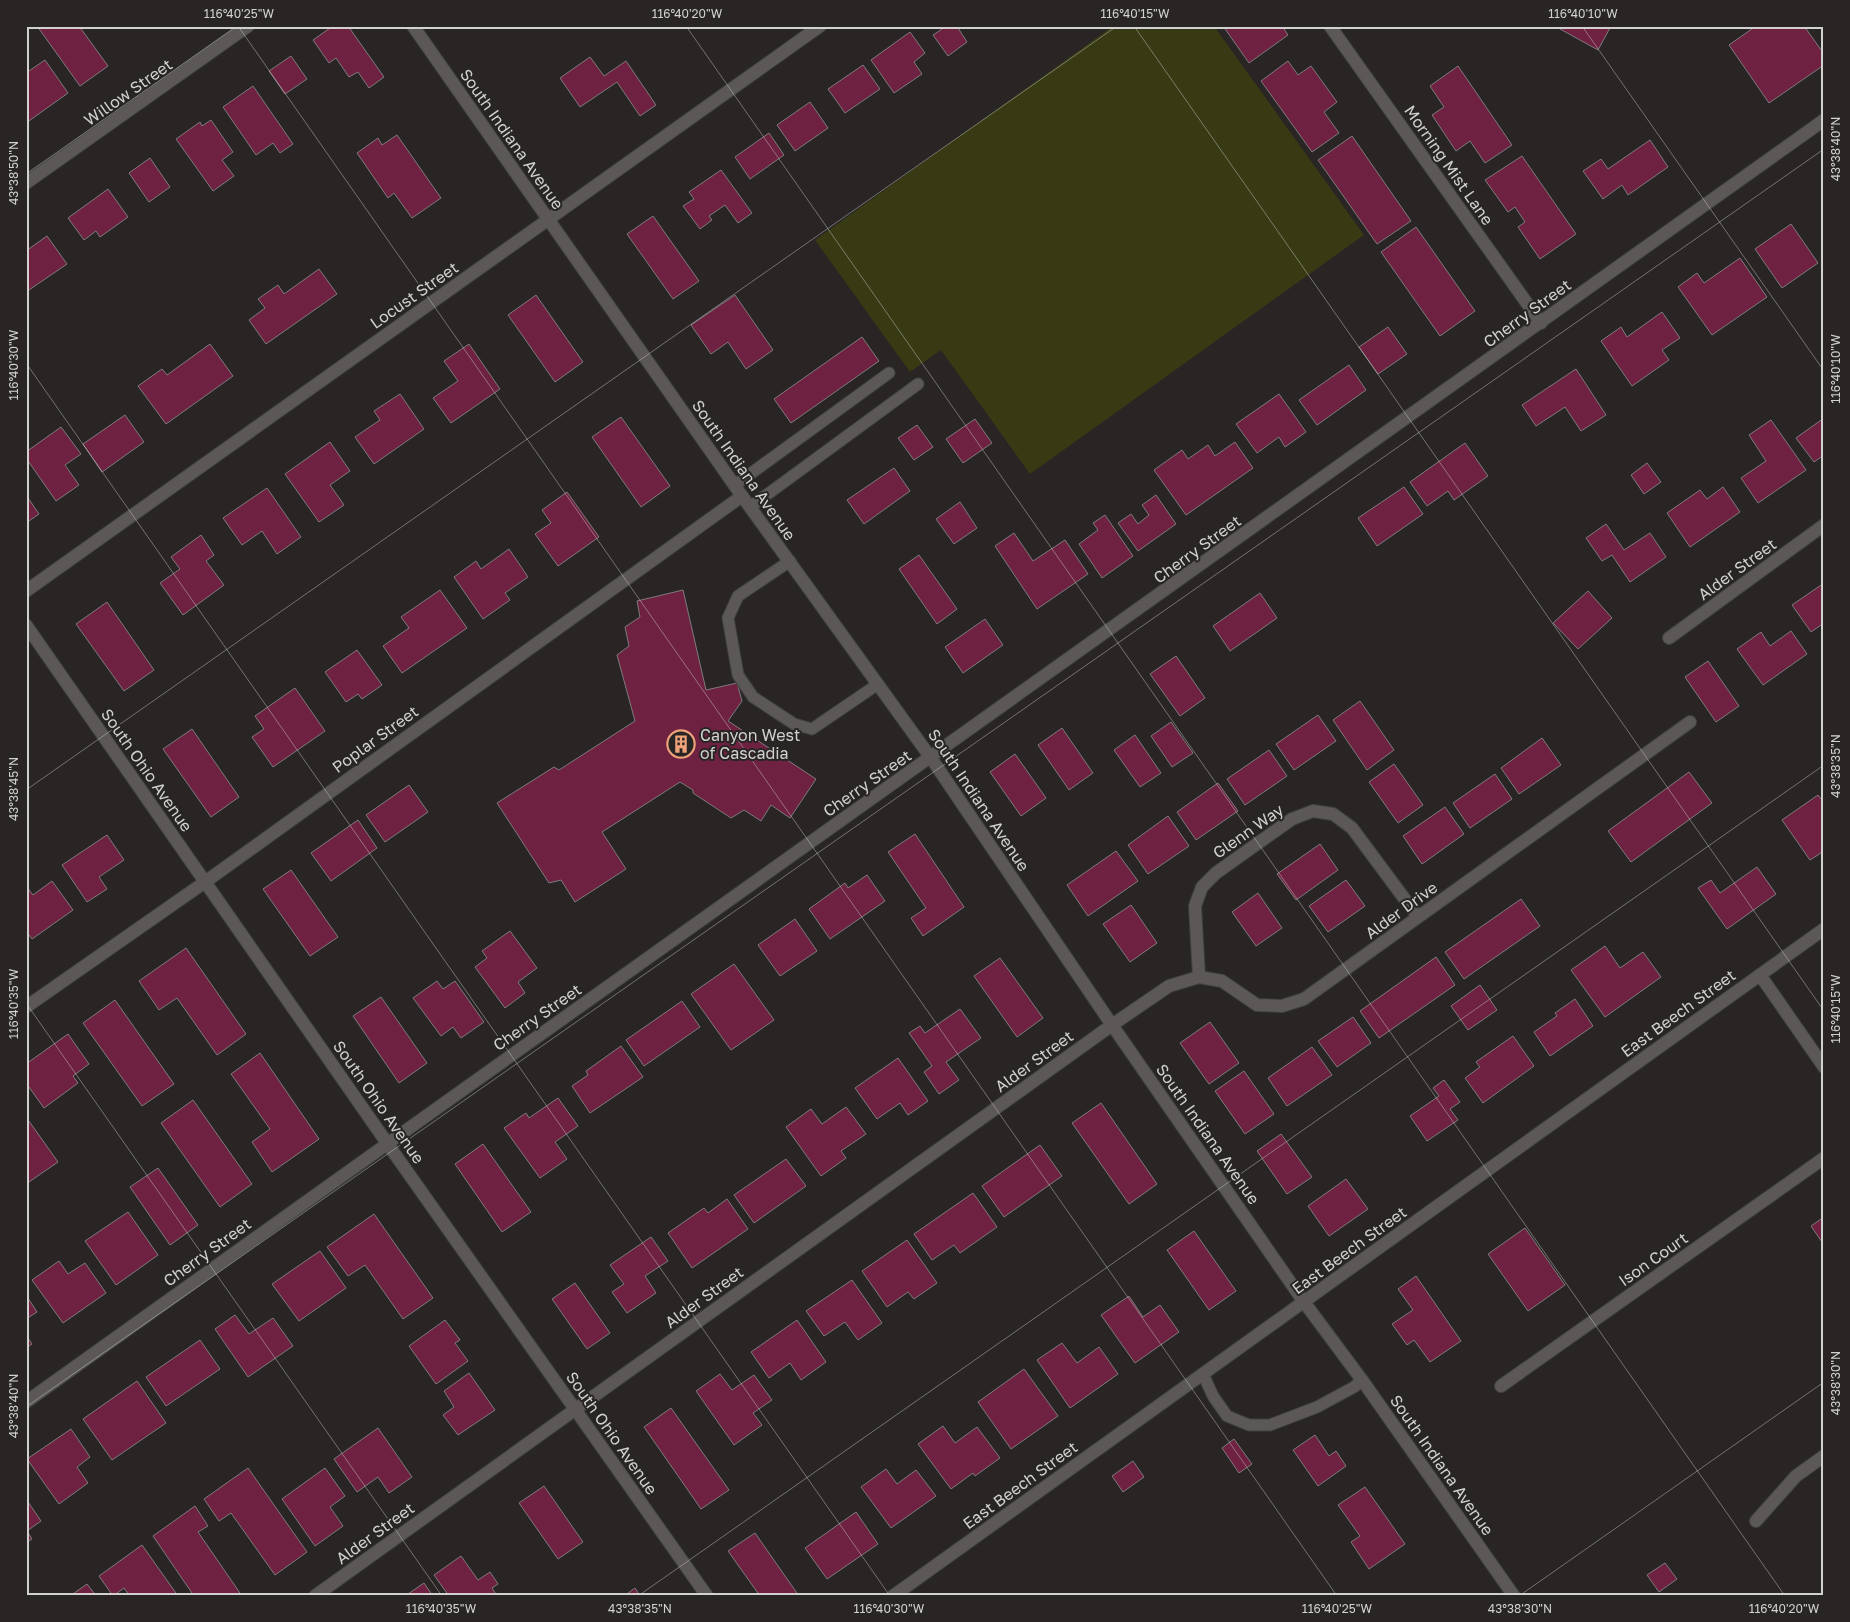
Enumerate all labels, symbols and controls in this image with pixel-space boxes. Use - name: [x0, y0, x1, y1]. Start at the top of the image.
- text: 116°40'25"W: [204, 6, 275, 21]
- text: 116°40'20"W: [652, 6, 723, 21]
- text: 116°40'15"W: [1100, 6, 1170, 21]
- text: 116°40'10"W: [1548, 6, 1618, 21]
- street label: Willow Street: [80, 54, 176, 130]
- street label: South Indiana Avenue: [456, 65, 568, 213]
- street label: Morning Mist Lane: [1400, 101, 1498, 229]
- text: 43°38'40"N: [1828, 117, 1843, 181]
- text: 43°38'50"N: [6, 141, 21, 205]
- street label: Locust Street: [366, 257, 462, 333]
- street label: Cherry Street: [1479, 275, 1575, 351]
- text: 116°40'30"W: [6, 329, 21, 400]
- text: 116°40'10"W: [1828, 334, 1843, 404]
- street label: South Indiana Avenue: [688, 396, 800, 544]
- street label: Cherry Street: [1149, 511, 1245, 587]
- street label: Alder Street: [1694, 534, 1780, 604]
- street label: Poplar Street: [328, 701, 422, 777]
- street label: South Ohio Avenue: [97, 705, 197, 835]
- place label: Canyon West of Cascadia: [700, 725, 800, 763]
- street label: South Indiana Avenue: [924, 725, 1034, 875]
- building icon: Canyon West of Cascadia: [666, 729, 696, 759]
- text: 43°38'35"N: [1828, 734, 1843, 798]
- street label: Cherry Street: [819, 745, 915, 821]
- text: 43°38'45"N: [6, 757, 21, 821]
- street label: Glenn Way: [1209, 799, 1287, 863]
- street label: Alder Drive: [1361, 877, 1441, 943]
- street label: East Beech Street: [1617, 965, 1739, 1061]
- text: 116°40'35"W: [6, 968, 21, 1039]
- text: 116°40'15"W: [1828, 974, 1843, 1044]
- street label: Cherry Street: [489, 979, 585, 1055]
- street label: Alder Street: [991, 1026, 1077, 1096]
- street label: South Ohio Avenue: [329, 1037, 429, 1167]
- street label: South Indiana Avenue: [1152, 1060, 1264, 1208]
- street label: East Beech Street: [1288, 1202, 1410, 1298]
- street label: Cherry Street: [159, 1214, 255, 1290]
- street label: Ison Court: [1614, 1228, 1692, 1290]
- street label: Alder Street: [661, 1262, 747, 1332]
- text: 43°38'30"N: [1828, 1351, 1843, 1415]
- street label: South Ohio Avenue: [562, 1368, 662, 1498]
- text: 43°38'40"N: [6, 1374, 21, 1438]
- street label: South Indiana Avenue: [1386, 1391, 1498, 1539]
- street label: East Beech Street: [959, 1437, 1081, 1533]
- street label: Alder Street: [332, 1498, 418, 1568]
- text: 116°40'35"W: [406, 1601, 477, 1616]
- text: 43°38'35"N: [608, 1601, 672, 1616]
- text: 116°40'30"W: [854, 1601, 925, 1616]
- text: 116°40'25"W: [1302, 1601, 1373, 1616]
- text: 43°38'30"N: [1488, 1601, 1552, 1616]
- text: 116°40'20"W: [1749, 1601, 1820, 1616]

